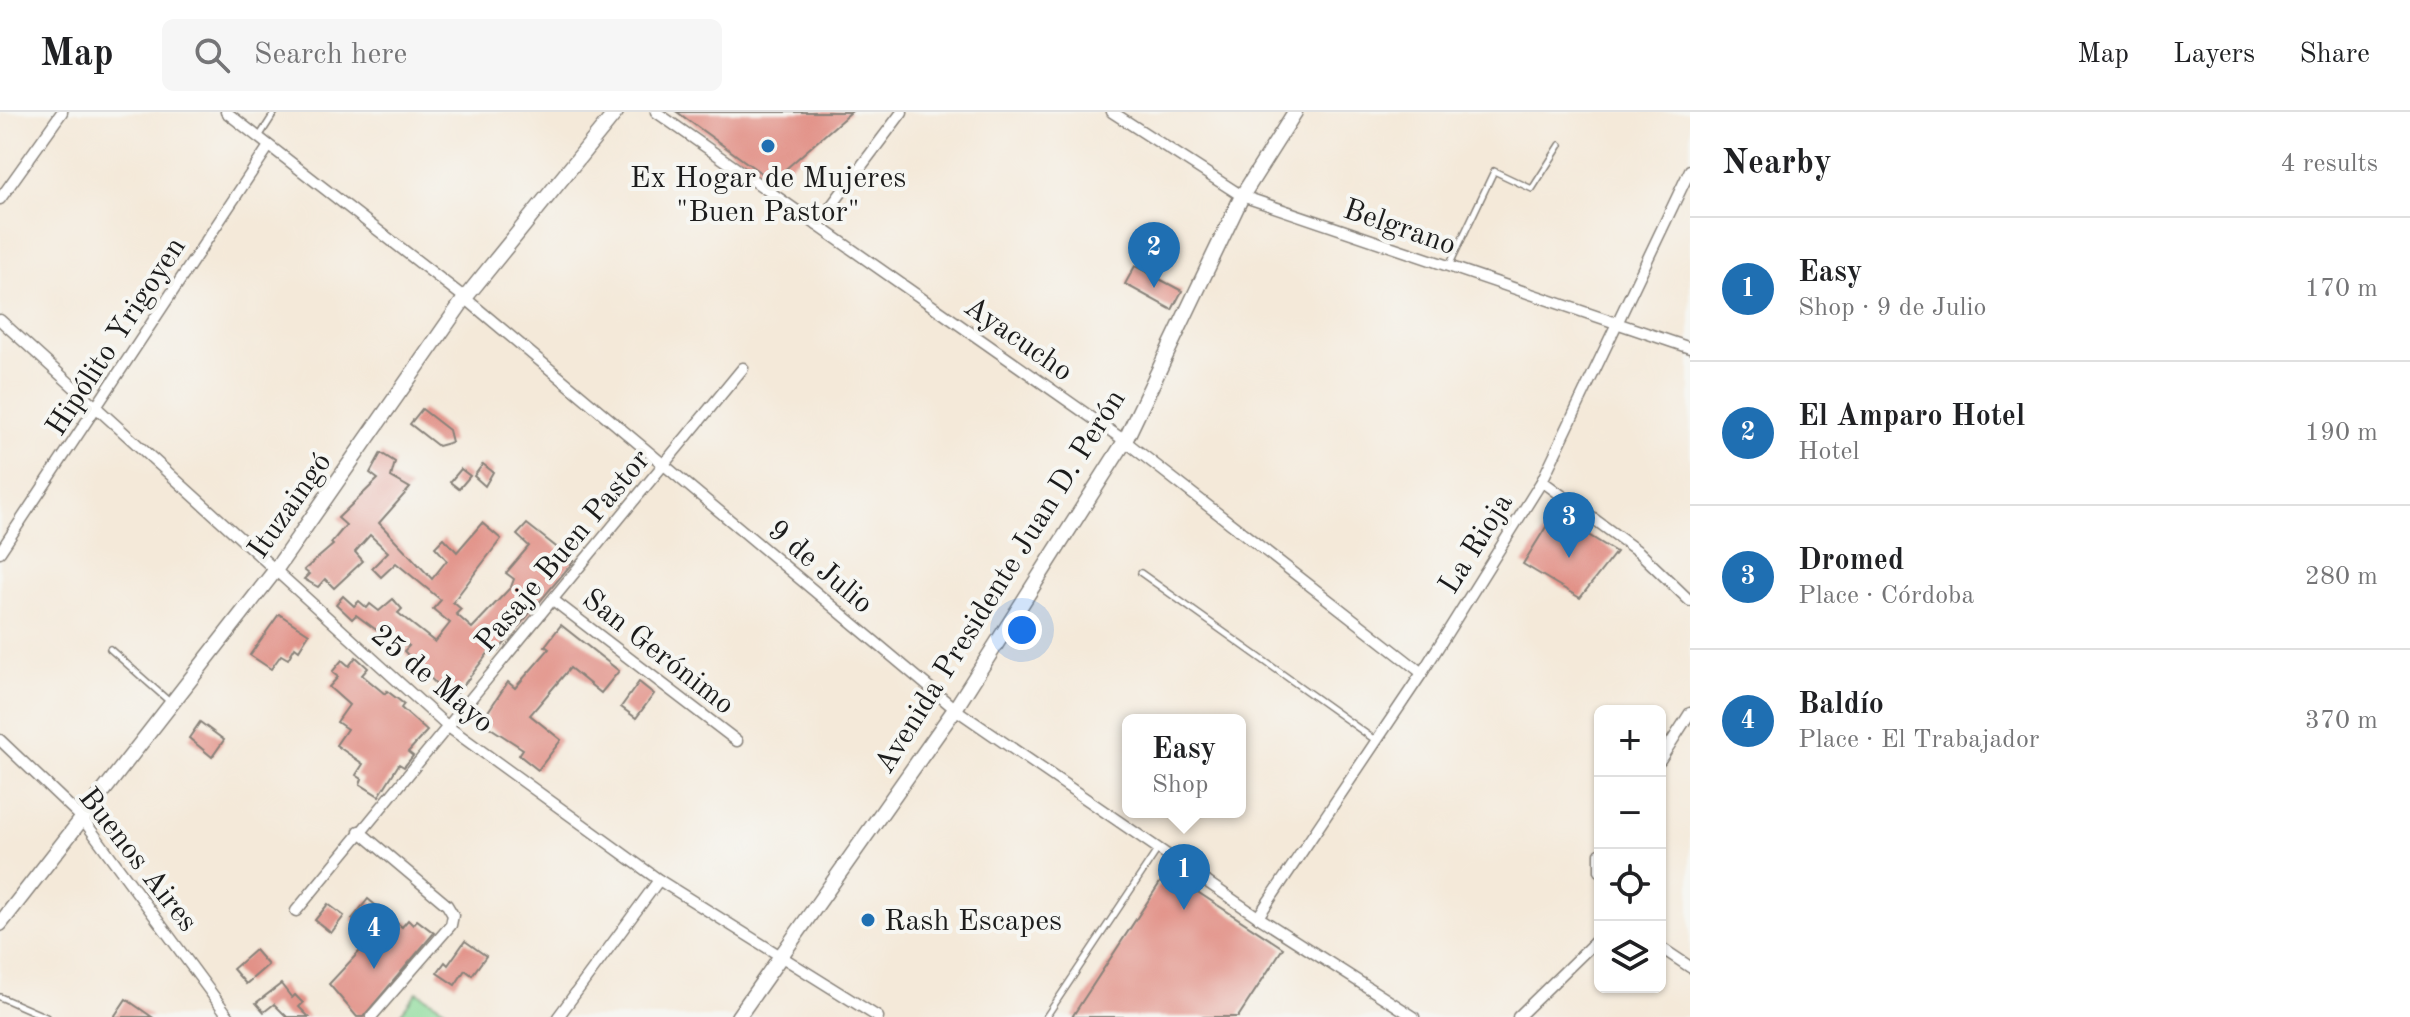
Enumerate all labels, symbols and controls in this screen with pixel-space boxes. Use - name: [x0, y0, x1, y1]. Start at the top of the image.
- search box: [162, 19, 722, 91]
- icon: search: [190, 33, 234, 77]
- text: Map: [40, 36, 114, 74]
- text: Search here: [254, 40, 407, 70]
- text: Map: [2077, 41, 2129, 69]
- text: Layers: [2173, 41, 2255, 69]
- text: Share: [2299, 41, 2370, 69]
- marker: Ex Hogar de Mujeres "Buen Pastor": [759, 137, 777, 155]
- text: Nearby: [1722, 147, 1832, 181]
- text: 4 results: [2280, 151, 2378, 177]
- place label: Ex Hogar de Mujeres "Buen Pastor": [630, 164, 906, 228]
- street label: Belgrano: [1339, 195, 1460, 261]
- pin: 2: [1128, 222, 1180, 288]
- street label: Hipólito Yrigoyen: [41, 233, 192, 442]
- text: Easy: [1798, 258, 1863, 288]
- text: 1: [1740, 276, 1756, 302]
- text: 170 m: [2305, 276, 2378, 302]
- street label: Ayacucho: [958, 292, 1078, 388]
- text: Shop · 9 de Julio: [1798, 295, 1987, 321]
- street label: Avenida Presidente Juan D. Perón: [870, 385, 1132, 779]
- text: El Amparo Hotel: [1798, 402, 2025, 432]
- text: 2: [1740, 420, 1756, 446]
- text: 190 m: [2305, 420, 2378, 446]
- text: Hotel: [1798, 439, 1859, 465]
- street label: Pasaje Buen Pastor: [471, 445, 656, 658]
- street label: Ituzaingó: [243, 448, 338, 565]
- street label: La Rioja: [1434, 488, 1519, 600]
- pin: 3: [1543, 492, 1595, 558]
- street label: 9 de Julio: [761, 515, 878, 620]
- text: Dromed: [1798, 546, 1904, 576]
- text: 3: [1740, 564, 1756, 590]
- text: 280 m: [2305, 564, 2378, 590]
- text: Place · Córdoba: [1798, 583, 1974, 609]
- street label: San Gerónimo: [576, 584, 739, 721]
- your location: [1002, 610, 1042, 650]
- street label: 25 de Mayo: [365, 620, 499, 739]
- text: Baldío: [1798, 690, 1884, 720]
- map controls: [1594, 705, 1666, 993]
- button: +: [1594, 705, 1666, 777]
- text: 4: [1740, 708, 1756, 734]
- text: 370 m: [2305, 708, 2378, 734]
- popup: [1122, 714, 1246, 818]
- text: Place · El Trabajador: [1798, 727, 2039, 753]
- text: Easy: [1152, 735, 1216, 765]
- text: Shop: [1152, 772, 1208, 798]
- button: −: [1594, 777, 1666, 849]
- street label: Buenos Aires: [72, 783, 203, 938]
- pin: 1: [1158, 844, 1210, 910]
- button: locate: [1594, 849, 1666, 921]
- pin: 4: [348, 903, 400, 969]
- place label: Rash Escapes: [884, 907, 1062, 937]
- marker: Rash Escapes: [859, 911, 877, 929]
- button: layers: [1594, 921, 1666, 993]

